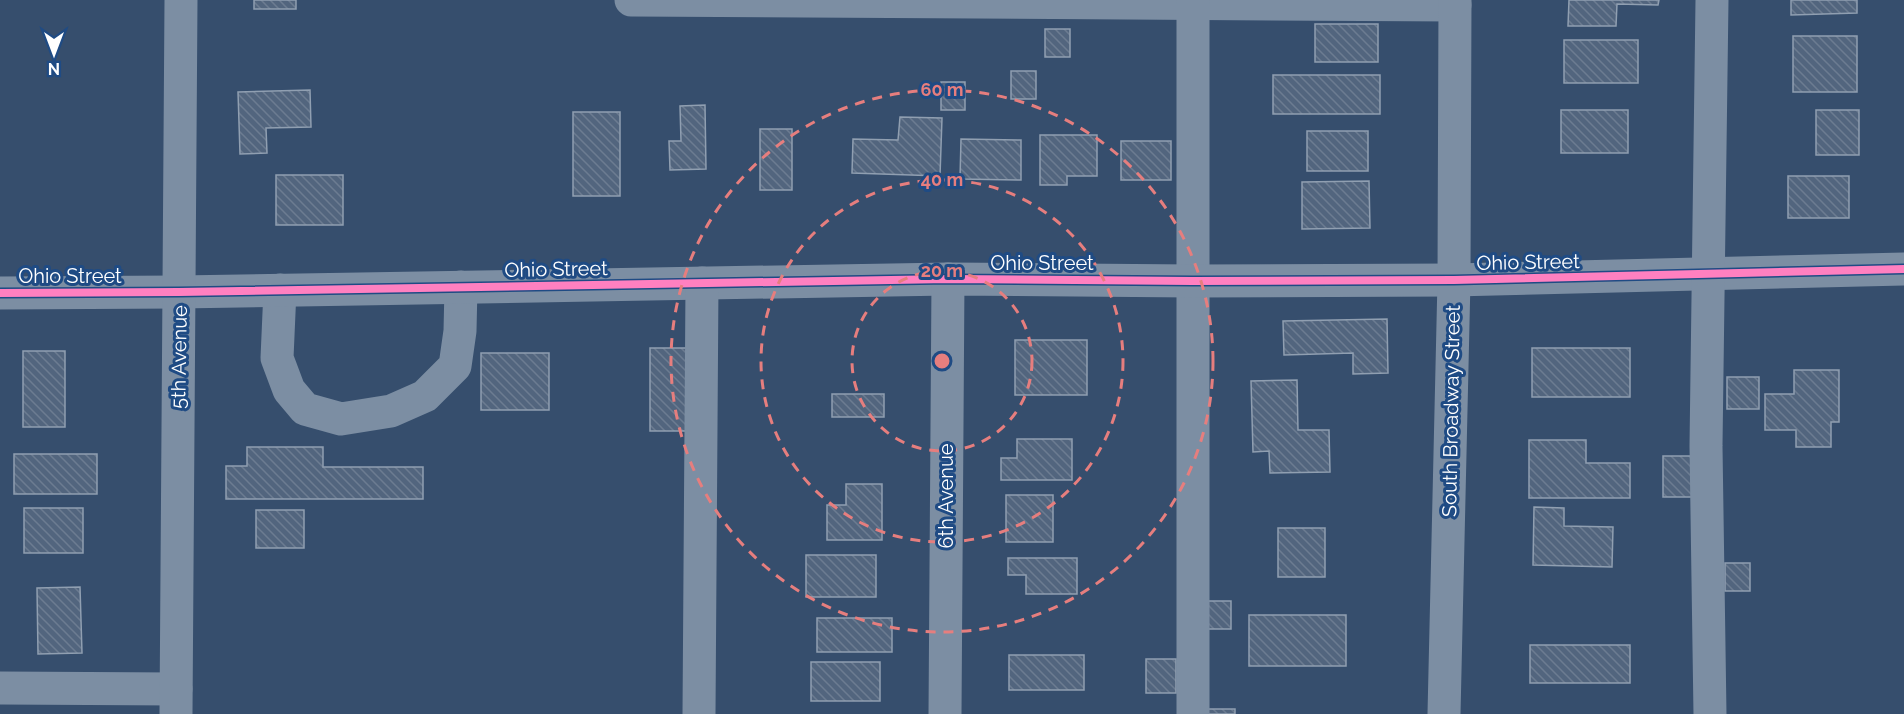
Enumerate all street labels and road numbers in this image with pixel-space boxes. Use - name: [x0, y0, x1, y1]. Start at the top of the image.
- street label: Ohio Street: [1476, 249, 1580, 275]
- street label: Ohio Street: [990, 251, 1094, 275]
- street label: Ohio Street: [504, 256, 608, 282]
- street label: Ohio Street: [18, 264, 122, 288]
- street label: South Broadway Street: [1437, 304, 1465, 517]
- street label: 5th Avenue: [166, 305, 192, 409]
- street label: 6th Avenue: [934, 443, 958, 549]

